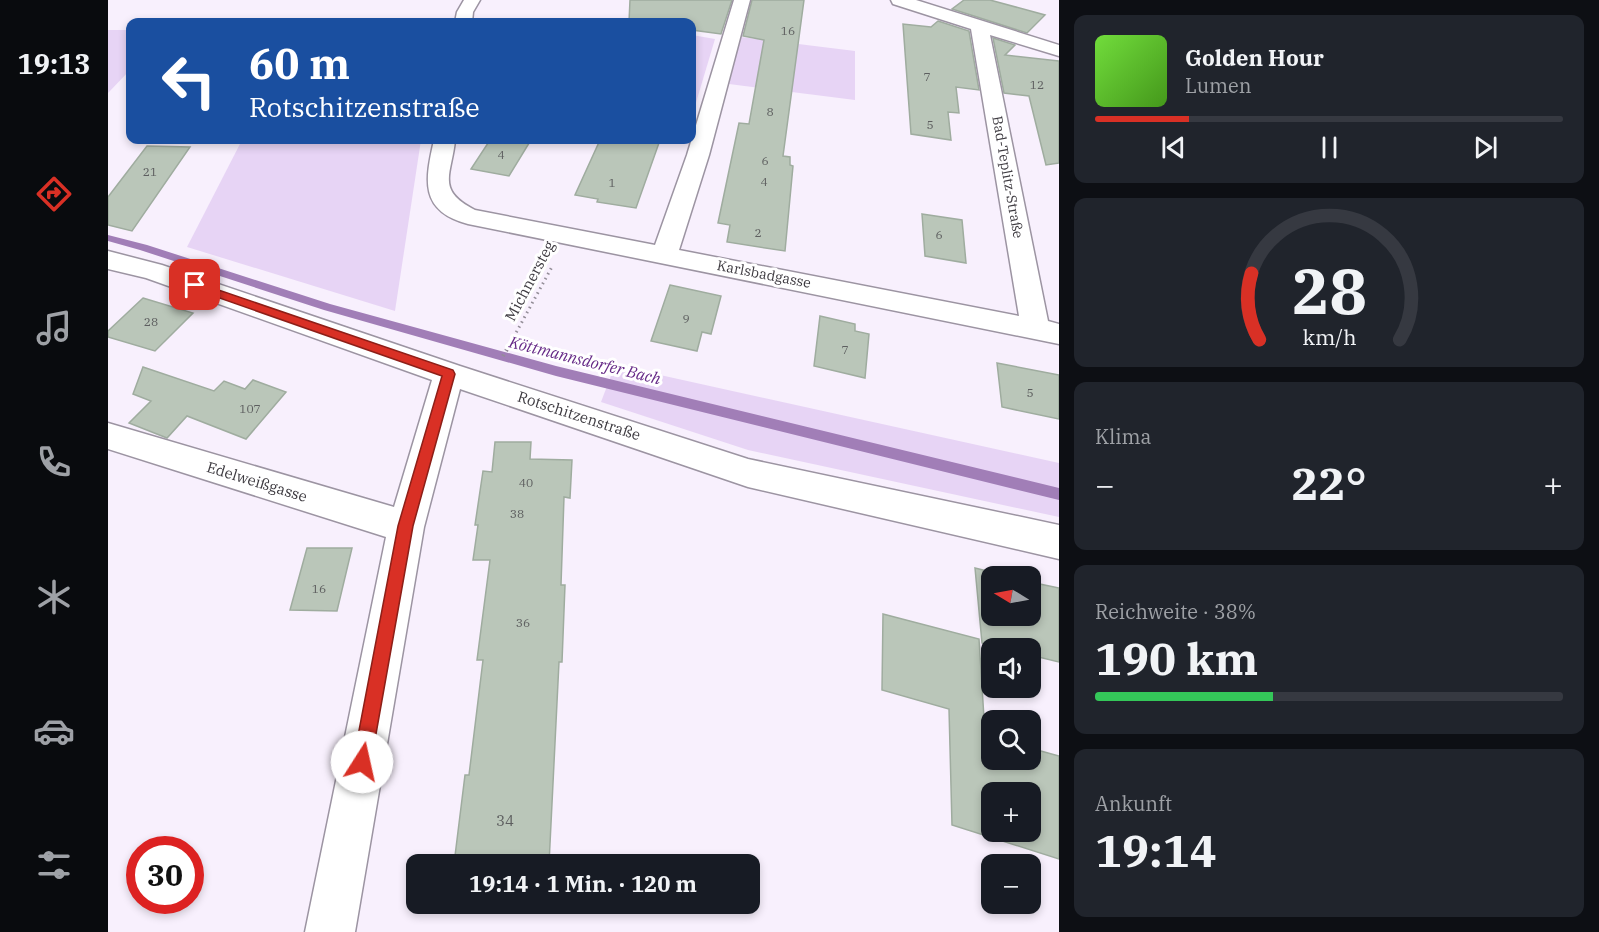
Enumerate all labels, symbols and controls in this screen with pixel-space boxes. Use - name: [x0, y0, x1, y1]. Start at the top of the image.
- house number: 16: [781, 23, 795, 38]
- text: 60 m: [249, 36, 350, 91]
- icon: left: [150, 42, 228, 120]
- text: Golden Hour: [1185, 43, 1324, 72]
- text: 19:13: [18, 46, 90, 81]
- house number: 7: [923, 69, 931, 84]
- text: Lumen: [1185, 72, 1252, 99]
- house number: 12: [1030, 77, 1044, 92]
- text: Rotschitzenstraße: [249, 89, 480, 124]
- house number: 8: [766, 104, 774, 119]
- street label: Bad-Teplitz-Straße: [988, 114, 1028, 240]
- house number: 5: [926, 117, 934, 132]
- icon: previous: [1157, 131, 1190, 164]
- icon: pause: [1313, 131, 1346, 164]
- icon: next: [1469, 131, 1502, 164]
- house number: 4: [497, 147, 505, 162]
- house number: 6: [761, 153, 769, 168]
- house number: 21: [143, 164, 157, 179]
- icon: directions: [33, 173, 75, 215]
- house number: 4: [760, 174, 768, 189]
- house number: 1: [608, 175, 616, 190]
- house number: 2: [754, 225, 762, 240]
- house number: 6: [935, 227, 943, 242]
- street label: Michnersteg: [501, 238, 559, 324]
- text: 28: [1292, 250, 1366, 331]
- street label: Karlsbadgasse: [715, 256, 813, 292]
- pin: [169, 259, 220, 310]
- icon: arrive: [178, 268, 211, 301]
- icon: music: [33, 307, 75, 349]
- house number: 9: [682, 311, 690, 326]
- house number: 28: [144, 314, 158, 329]
- text: km/h: [1302, 323, 1356, 351]
- water label: Köttmannsdorfer Bach: [506, 331, 663, 389]
- house number: 7: [841, 342, 849, 357]
- house number: 5: [1026, 385, 1034, 400]
- street label: Rotschitzenstraße: [515, 387, 643, 444]
- house number: 107: [239, 401, 261, 416]
- text: Klima: [1095, 423, 1151, 450]
- icon: phone: [33, 441, 75, 483]
- text: 22°: [1291, 454, 1367, 512]
- street label: Edelweißgasse: [205, 457, 310, 506]
- text: −: [1095, 463, 1115, 506]
- text: +: [1543, 463, 1563, 506]
- house number: 40: [519, 475, 533, 490]
- house number: 38: [510, 506, 524, 521]
- north arrow: [981, 566, 1041, 626]
- map controls: [981, 566, 1041, 914]
- icon: climate: [33, 576, 75, 618]
- house number: 16: [312, 581, 326, 596]
- text: Reichweite · 38%: [1095, 598, 1256, 625]
- house number: 36: [516, 615, 530, 630]
- text: 190 km: [1095, 629, 1258, 687]
- button: sound: [981, 638, 1041, 698]
- icon: car: [33, 710, 75, 752]
- button: search: [981, 710, 1041, 770]
- position arrow: [330, 730, 394, 794]
- button: +: [981, 782, 1041, 842]
- text: Ankunft: [1095, 790, 1172, 817]
- house number: 34: [496, 811, 514, 830]
- text: 19:14: [1095, 821, 1217, 879]
- speed limit sign: 30: [126, 836, 204, 914]
- icon: filters: [33, 844, 75, 886]
- button: −: [981, 854, 1041, 914]
- text: 19:14 · 1 Min. · 120 m: [469, 869, 697, 898]

